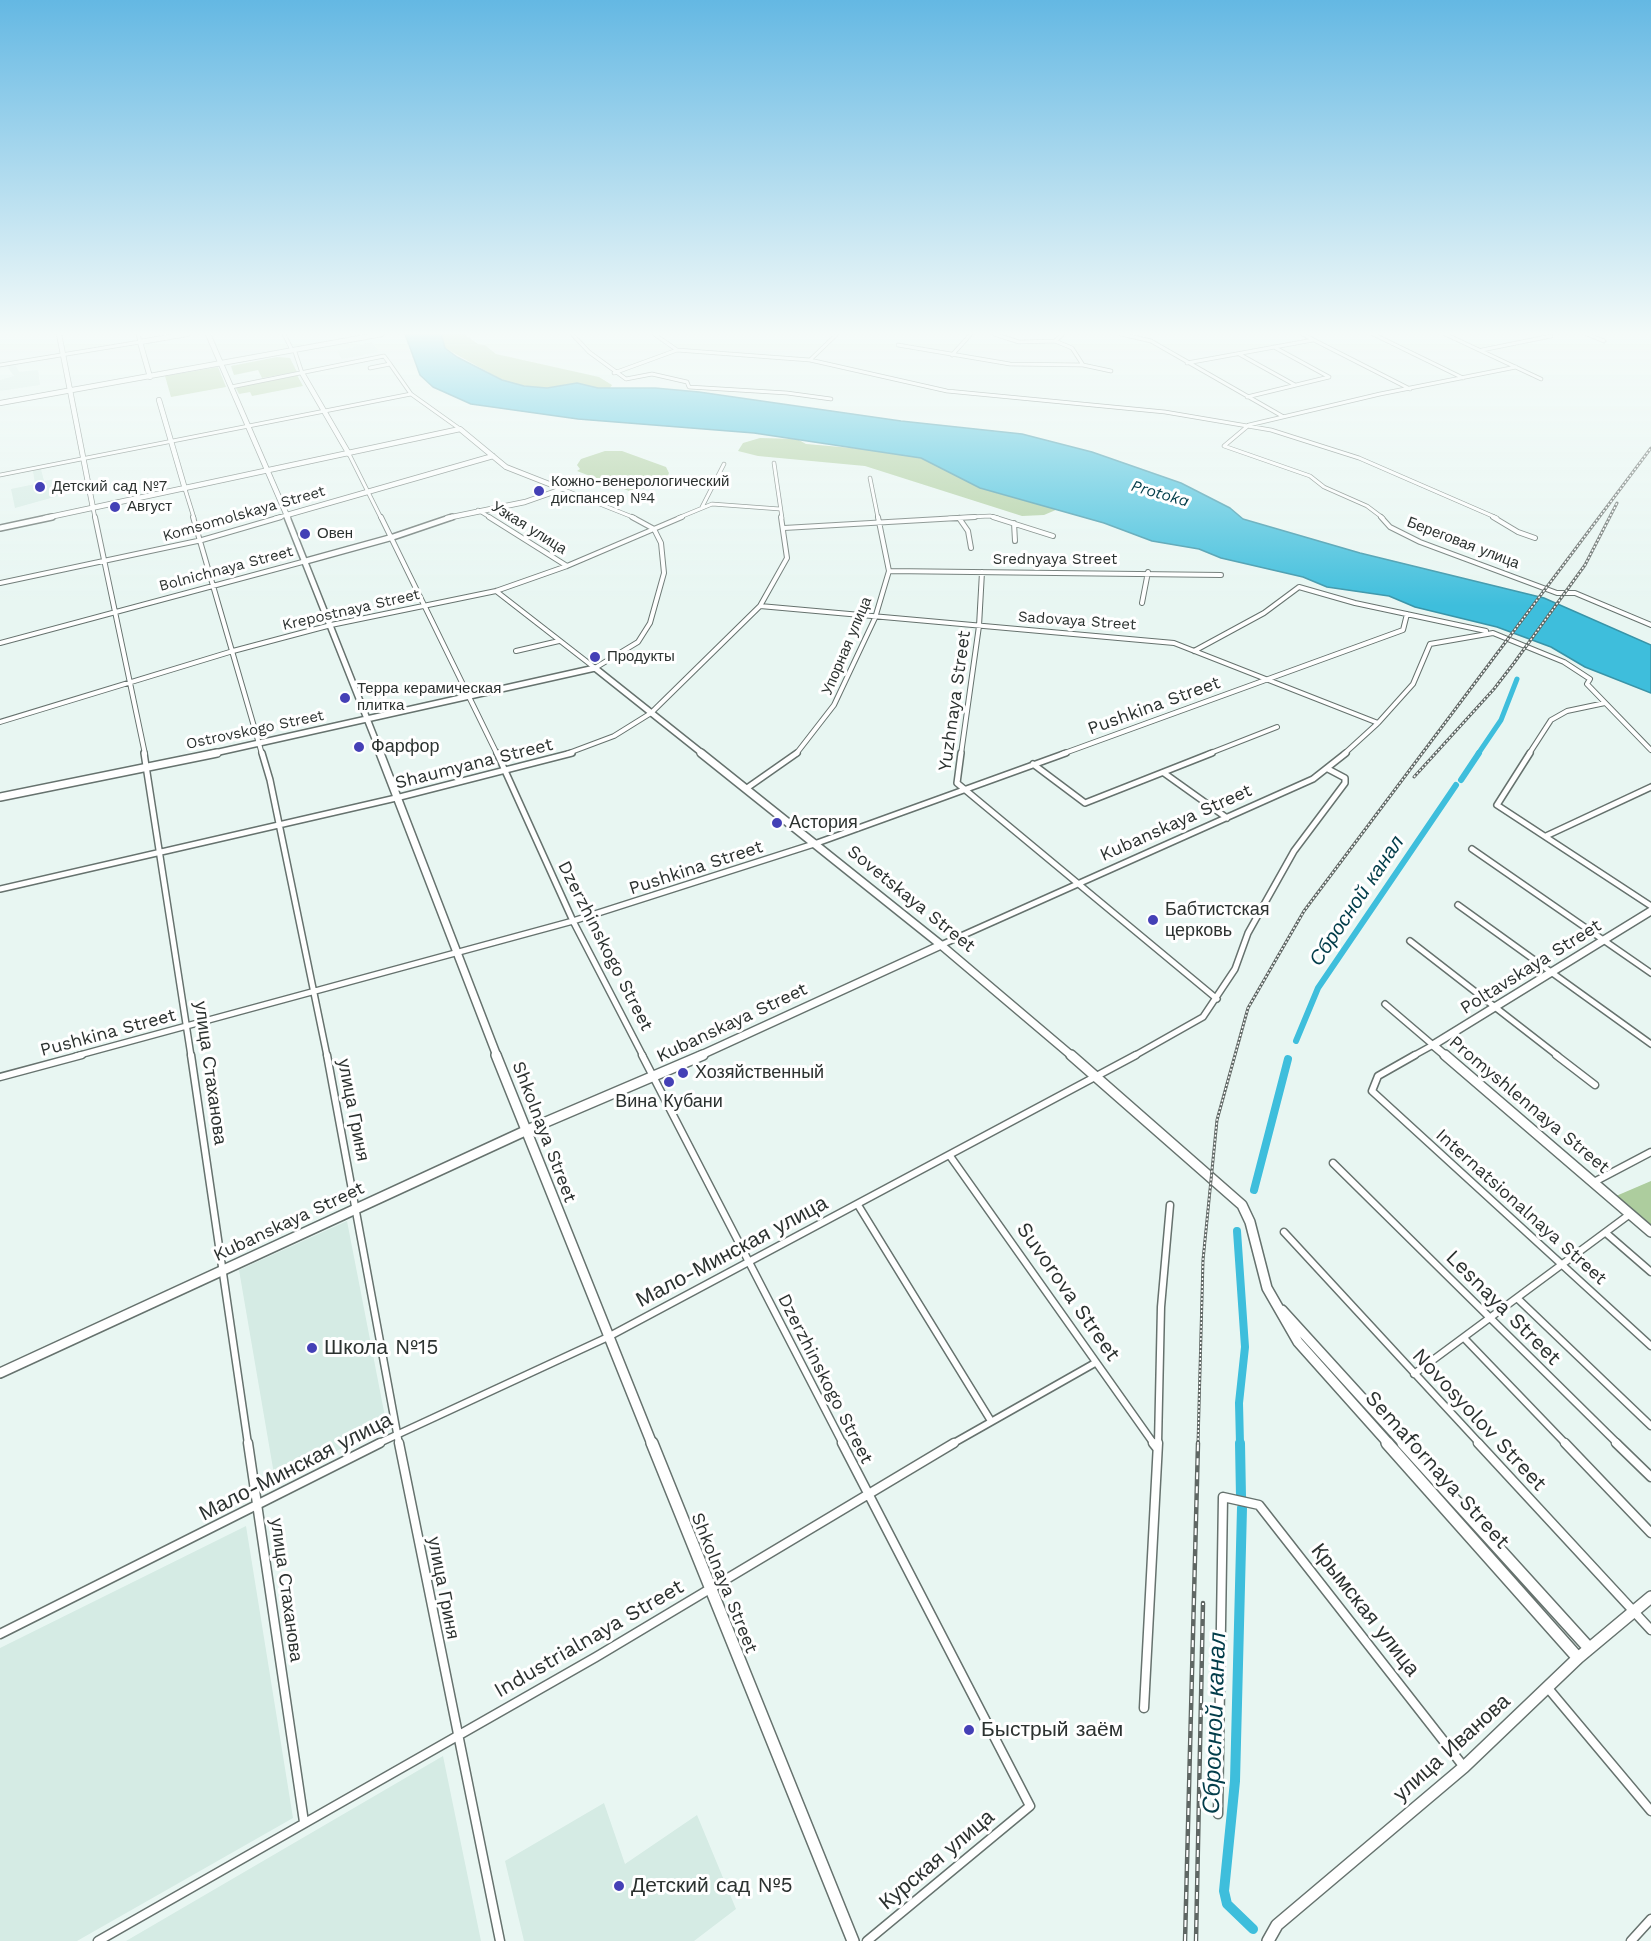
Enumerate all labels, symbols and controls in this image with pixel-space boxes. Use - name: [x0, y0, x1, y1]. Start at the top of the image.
- place label: Кожно-венерологический диспансер №4: [551, 473, 729, 508]
- water label: Protoka: [1129, 477, 1191, 511]
- place label: Детский сад №7: [52, 478, 167, 496]
- marker: Детский сад №7: [33, 480, 47, 494]
- street label: Komsomolskaya Street: [161, 482, 327, 546]
- marker: Кожно-венерологический диспансер №4: [532, 484, 546, 498]
- place label: Август: [127, 498, 172, 516]
- street label: Узкая улица: [488, 498, 570, 558]
- marker: Август: [108, 500, 122, 514]
- street label: Береговая улица: [1404, 513, 1522, 573]
- place label: Овен: [317, 525, 353, 543]
- marker: Овен: [298, 527, 312, 541]
- street label: Bolnichnaya Street: [157, 542, 295, 596]
- street label: Srednyaya Street: [993, 551, 1117, 569]
- street label: Krepostnaya Street: [280, 585, 422, 635]
- street label: Упорная улица: [818, 594, 876, 698]
- street label: Sadovaya Street: [1017, 608, 1137, 634]
- street label: Yuzhnaya Street: [934, 629, 976, 773]
- place label: Продукты: [607, 648, 675, 666]
- marker: Продукты: [588, 650, 602, 664]
- street label: Pushkina Street: [1085, 672, 1223, 740]
- place label: Терра керамическая плитка: [357, 680, 501, 715]
- marker: Терра керамическая плитка: [338, 691, 352, 705]
- street label: Ostrovskogo Street: [185, 707, 325, 753]
- street label: Shaumyana Street: [393, 734, 555, 794]
- place label: Фарфор: [371, 736, 440, 758]
- marker: Фарфор: [352, 740, 366, 754]
- street label: Kubanskaya Street: [1097, 780, 1255, 866]
- place label: Астория: [789, 812, 858, 834]
- marker: Астория: [770, 816, 784, 830]
- water label: Сбросной канал: [1305, 831, 1409, 971]
- street label: Pushkina Street: [626, 836, 766, 900]
- street label: Sovetskaya Street: [843, 841, 979, 957]
- street label: Dzerzhinskogo Street: [553, 858, 657, 1034]
- place label: Бабтистская церковь: [1165, 899, 1270, 942]
- marker: Бабтистская церковь: [1146, 913, 1160, 927]
- street label: Poltavskaya Street: [1457, 915, 1605, 1019]
- street label: Kubanskaya Street: [653, 979, 811, 1067]
- street label: улица Стаханова: [189, 1000, 231, 1146]
- street label: Pushkina Street: [38, 1005, 178, 1061]
- street label: Promyshlennaya Street: [1444, 1032, 1614, 1178]
- street label: улица Гриня: [332, 1057, 374, 1163]
- street label: Shkolnaya Street: [507, 1058, 581, 1206]
- place label: Хозяйственный: [695, 1062, 824, 1084]
- marker: Хозяйственный: [676, 1066, 690, 1080]
- marker: Вина Кубани: [662, 1075, 676, 1089]
- place label: Вина Кубани: [615, 1091, 723, 1113]
- street label: Internatsionalnaya Street: [1431, 1125, 1611, 1289]
- street label: Kubanskaya Street: [210, 1178, 368, 1266]
- street label: Мало-Минская улица: [632, 1191, 832, 1313]
- street label: Suvorova Street: [1011, 1218, 1125, 1366]
- street label: Lesnaya Street: [1440, 1245, 1566, 1371]
- street label: Dzerzhinskogo Street: [773, 1291, 877, 1467]
- place label: Школа №15: [324, 1335, 438, 1361]
- marker: Школа №15: [305, 1341, 319, 1355]
- street label: Novosyolov Street: [1407, 1344, 1551, 1496]
- street label: Semafornaya Street: [1360, 1386, 1514, 1554]
- street label: Мало-Минская улица: [195, 1407, 397, 1527]
- street label: Shkolnaya Street: [686, 1510, 762, 1656]
- street label: улица Стаханова: [265, 1517, 307, 1663]
- street label: улица Гриня: [422, 1535, 464, 1641]
- street label: Крымская улица: [1305, 1539, 1425, 1681]
- street label: Industrialnaya Street: [490, 1574, 688, 1704]
- water label: Сбросной канал: [1197, 1632, 1233, 1814]
- street label: улица Иванова: [1388, 1689, 1516, 1807]
- place label: Быстрый заём: [981, 1717, 1123, 1743]
- marker: Быстрый заём: [962, 1723, 976, 1737]
- street label: Курская улица: [874, 1805, 1000, 1915]
- place label: Детский сад №5: [631, 1873, 793, 1899]
- marker: Детский сад №5: [612, 1879, 626, 1893]

